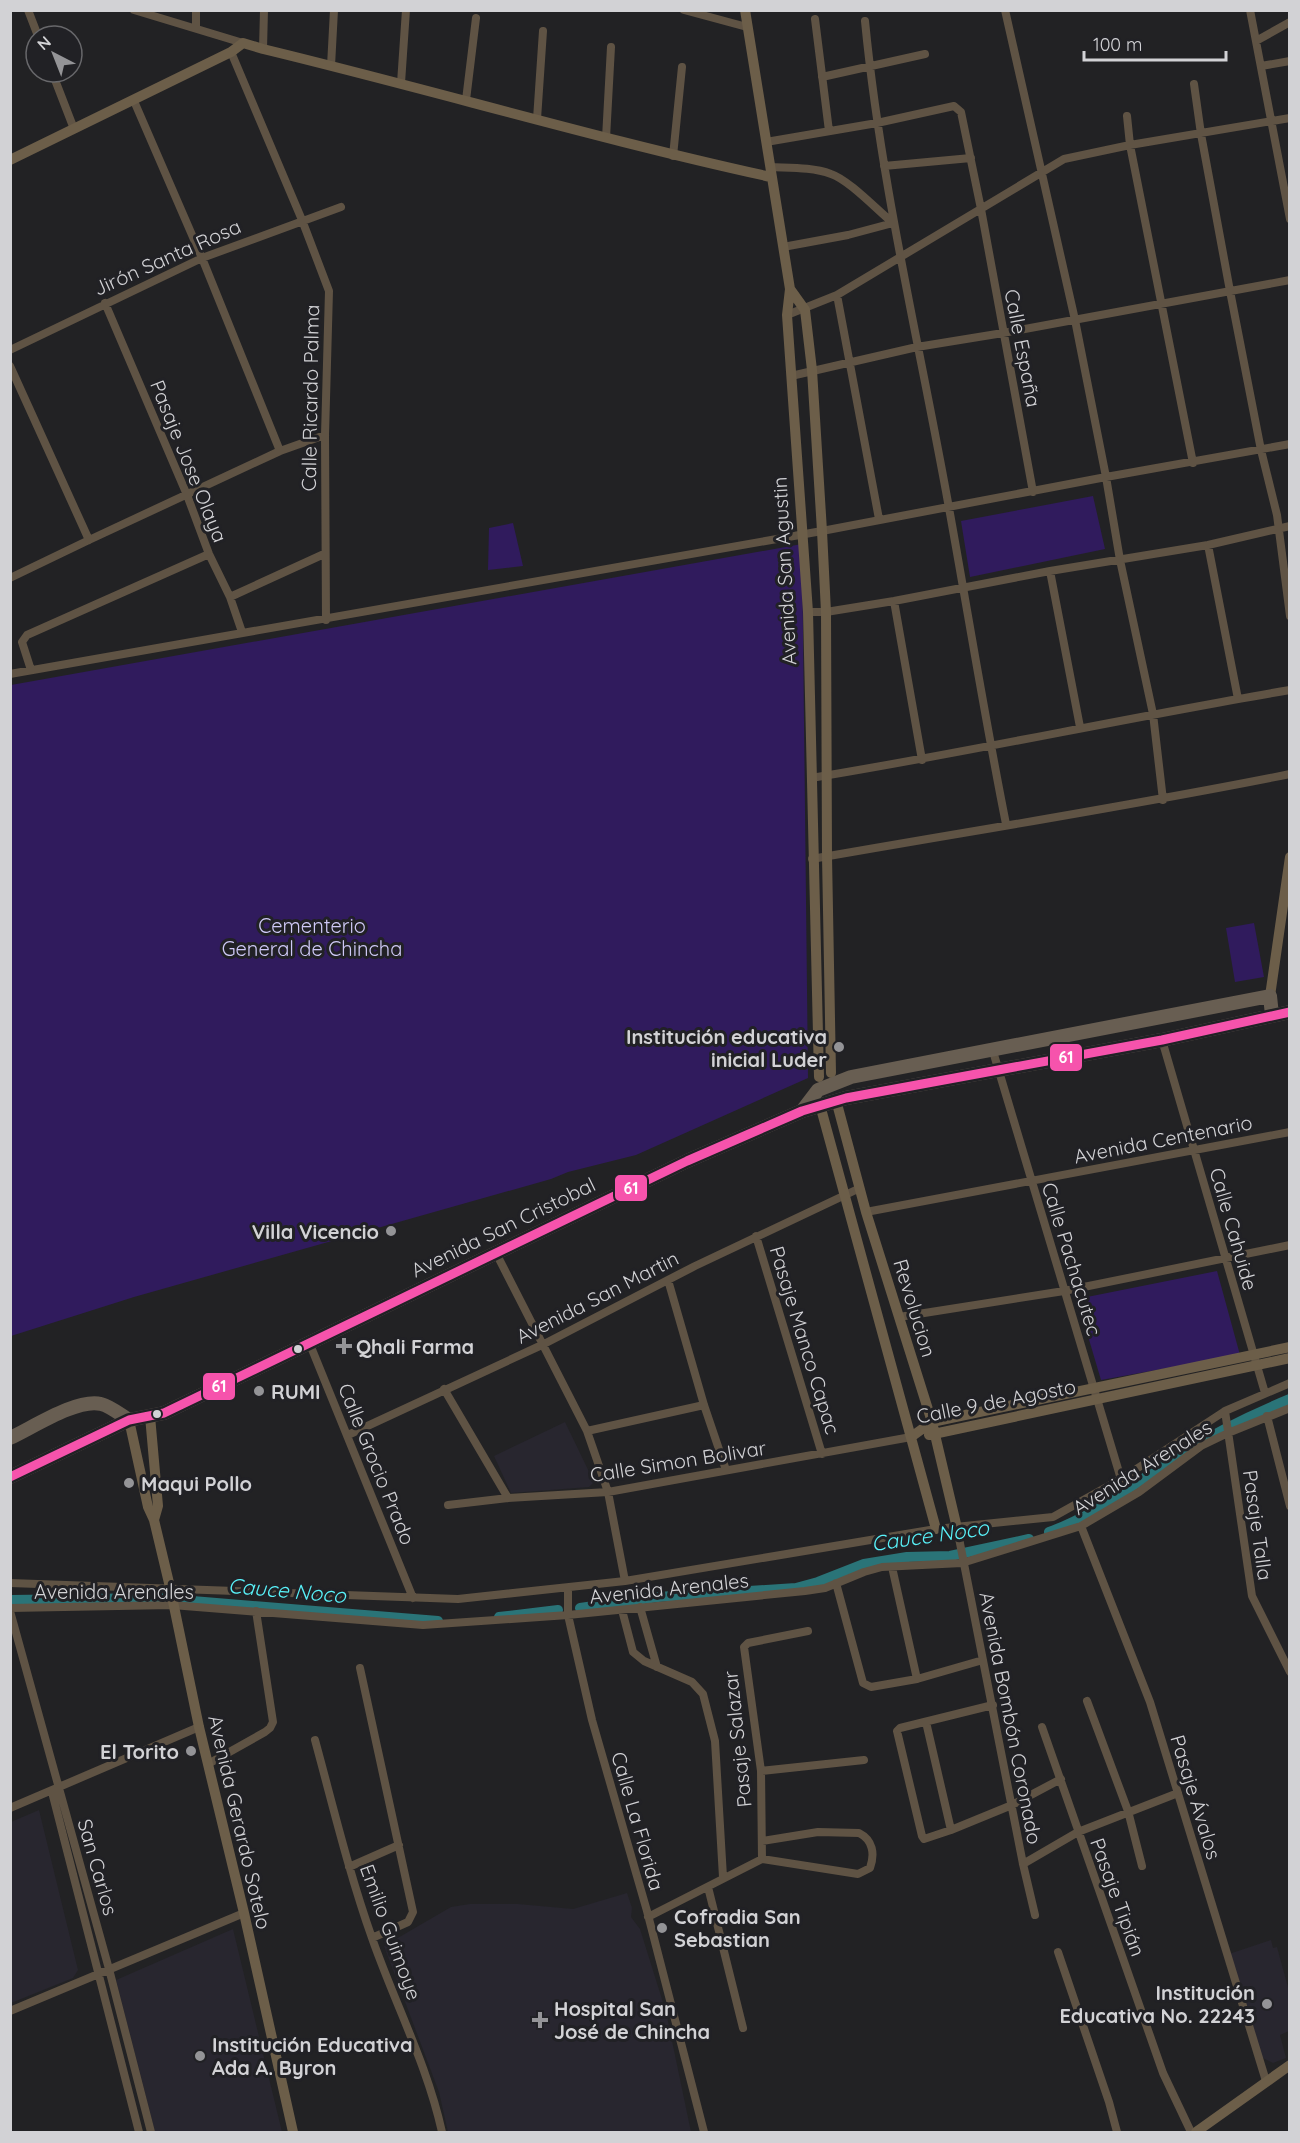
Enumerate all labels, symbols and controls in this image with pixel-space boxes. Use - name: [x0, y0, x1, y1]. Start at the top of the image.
- north arrow: [24, 24, 84, 84]
- scale bar: [1084, 24, 1226, 62]
- text: N: [33, 31, 55, 54]
- text: 100 m: [1093, 33, 1142, 56]
- street label: Jirón Santa Rosa: [89, 213, 245, 301]
- street label: Calle España: [999, 287, 1047, 409]
- street label: Calle Ricardo Palma: [296, 304, 324, 492]
- street label: Pasaje Jose Olaya: [145, 376, 233, 546]
- street label: Avenida San Agustin: [767, 476, 801, 666]
- park label: Cementerio General de Chincha: [222, 913, 402, 961]
- place label: Institución educativa inicial Luder: [626, 1024, 827, 1072]
- marker: Institución educativa inicial Luder: [832, 1040, 846, 1054]
- line badge: 61: [1049, 1043, 1083, 1072]
- text: 61: [1059, 1047, 1073, 1067]
- street label: Avenida Centenario: [1072, 1109, 1254, 1169]
- street label: Calle Cahuide: [1205, 1165, 1263, 1293]
- street label: Avenida San Cristobal: [407, 1171, 599, 1283]
- line badge: 61: [614, 1174, 648, 1202]
- text: 61: [624, 1178, 638, 1198]
- street label: Calle Pachacutec: [1037, 1179, 1107, 1339]
- place label: Villa Vicencio: [252, 1219, 379, 1244]
- marker: Villa Vicencio: [384, 1224, 398, 1238]
- street label: Pasaje Manco Capac: [764, 1243, 846, 1437]
- street label: Avenida San Martin: [512, 1245, 682, 1349]
- street label: Revolucion: [888, 1256, 942, 1360]
- place label: Qhali Farma: [356, 1334, 474, 1359]
- marker: Qhali Farma: [337, 1339, 351, 1353]
- unlabelled marker: [292, 1343, 304, 1355]
- line badge: 61: [202, 1372, 236, 1401]
- street label: Calle 9 de Agosto: [914, 1373, 1078, 1429]
- text: 61: [212, 1376, 226, 1396]
- place label: RUMI: [271, 1379, 321, 1404]
- street label: Calle Grocio Prado: [333, 1380, 421, 1548]
- marker: RUMI: [252, 1384, 266, 1398]
- unlabelled marker: [151, 1408, 163, 1420]
- street label: Avenida Arenales: [1068, 1414, 1216, 1520]
- street label: Calle Simon Bolivar: [588, 1435, 768, 1487]
- street label: Pasaje Talla: [1238, 1468, 1278, 1582]
- place label: Maqui Pollo: [141, 1471, 252, 1496]
- marker: Maqui Pollo: [122, 1476, 136, 1490]
- water label: Cauce Noco: [870, 1514, 992, 1556]
- street label: Avenida Arenales: [588, 1567, 750, 1609]
- water label: Cauce Noco: [227, 1572, 348, 1608]
- street label: Avenida Arenales: [34, 1579, 194, 1604]
- street label: Avenida Bombón Coronado: [974, 1590, 1048, 1846]
- street label: Pasaje Salazar: [717, 1669, 757, 1809]
- street label: Avenida Gerardo Sotelo: [203, 1712, 277, 1932]
- street label: Pasaje Ávalos: [1165, 1732, 1227, 1862]
- place label: El Torito: [100, 1739, 179, 1764]
- marker: El Torito: [184, 1744, 198, 1758]
- street label: Calle La Florida: [606, 1749, 670, 1893]
- street label: San Carlos: [72, 1816, 124, 1918]
- street label: Pasaje Tipián: [1085, 1834, 1151, 1960]
- street label: Emilio Guimoye: [355, 1861, 427, 2003]
- place label: Cofradia San Sebastian: [674, 1904, 801, 1952]
- marker: Cofradia San Sebastian: [655, 1921, 669, 1935]
- place label: Institución Educativa No. 22243: [1059, 1980, 1255, 2028]
- place label: Hospital San José de Chincha: [554, 1996, 710, 2044]
- marker: Institución Educativa No. 22243: [1260, 1997, 1274, 2011]
- marker: Hospital San José de Chincha: [531, 2011, 549, 2029]
- place label: Institución Educativa Ada A. Byron: [212, 2032, 413, 2080]
- marker: Institución Educativa Ada A. Byron: [193, 2049, 207, 2063]

